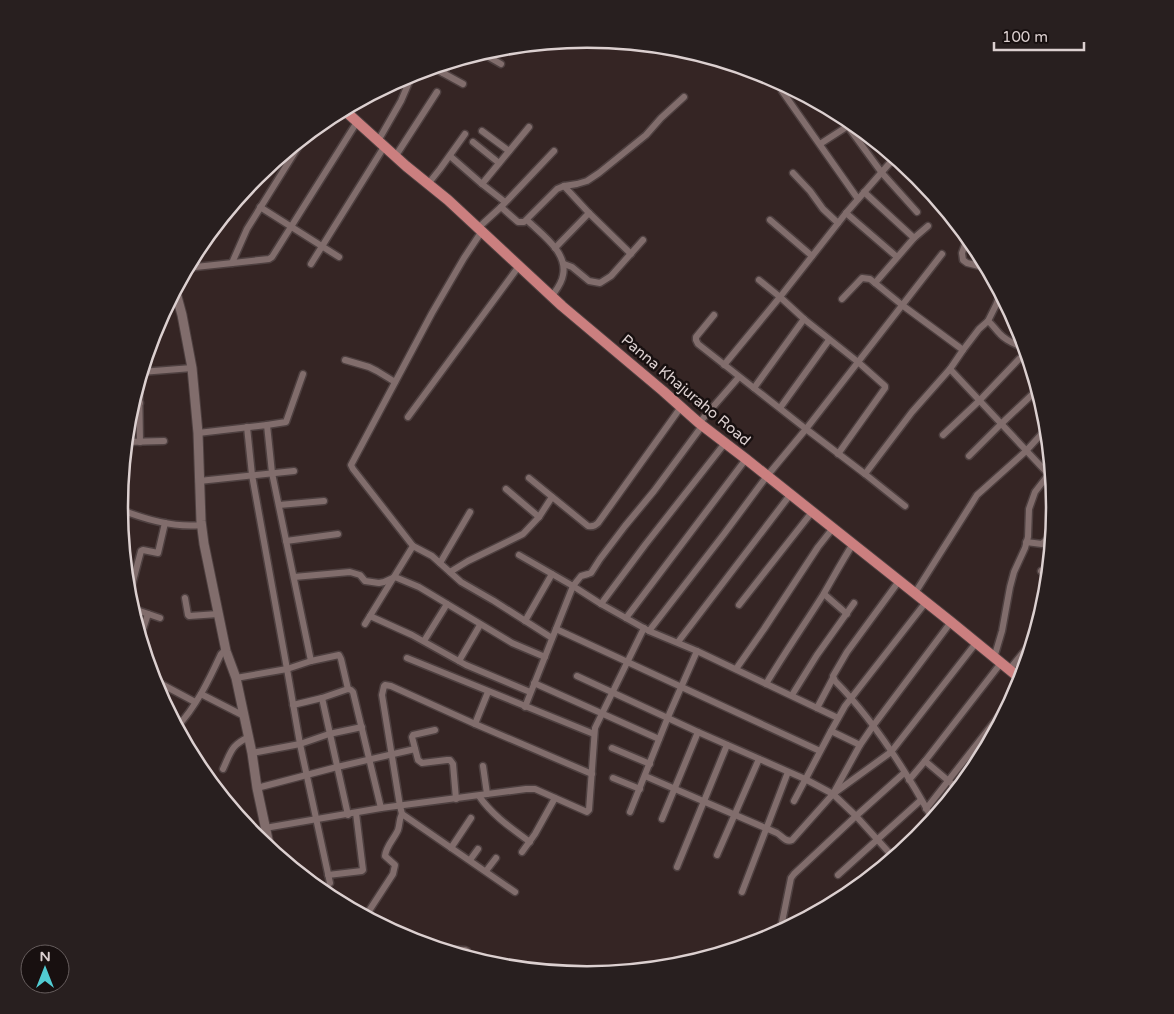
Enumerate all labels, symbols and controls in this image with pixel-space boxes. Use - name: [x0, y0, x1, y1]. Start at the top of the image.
- scale bar: [994, 20, 1084, 52]
- text: 100 m: [1002, 28, 1048, 46]
- street label: Panna Khajuraho Road: [618, 331, 754, 449]
- north arrow: [20, 944, 70, 994]
- text: N: [39, 948, 51, 965]

